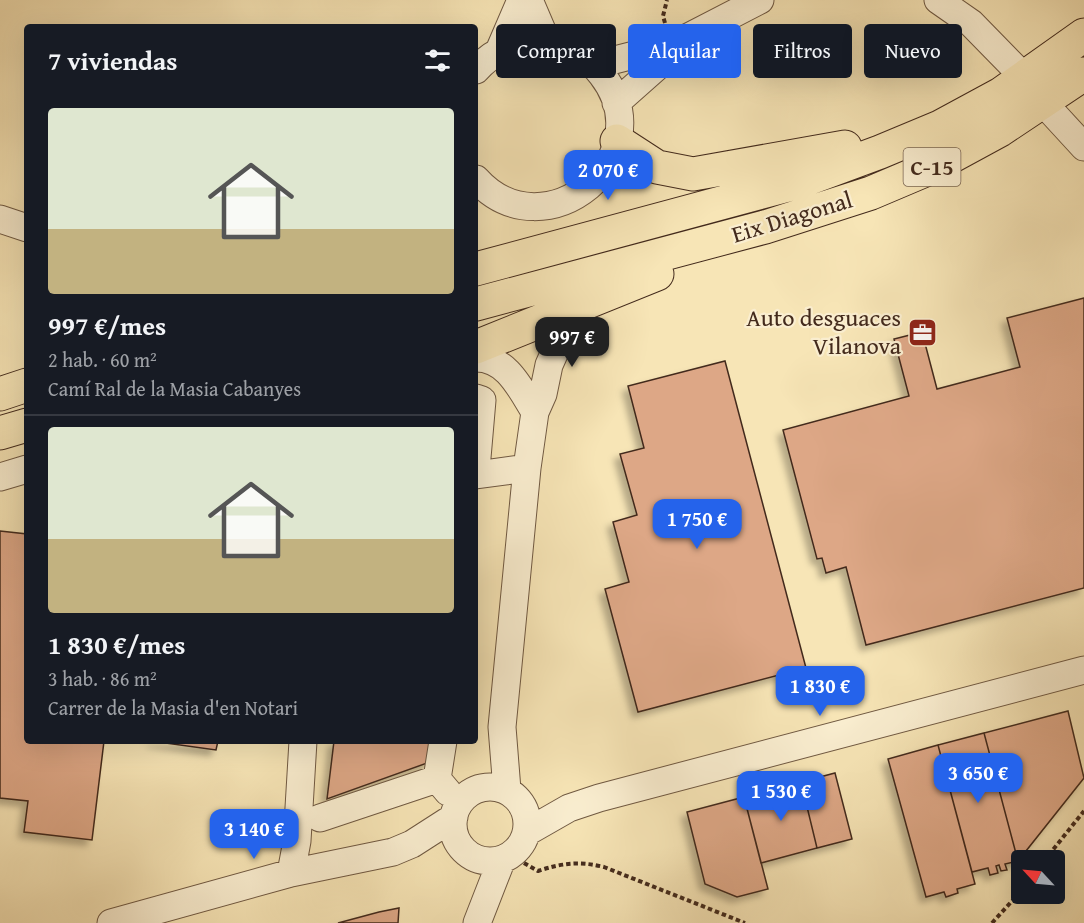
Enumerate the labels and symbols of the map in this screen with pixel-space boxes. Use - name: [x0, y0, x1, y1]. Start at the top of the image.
- road number: C-15: [904, 148, 960, 186]
- pin: 2 070 €: [553, 150, 663, 201]
- street label: Eix Diagonal: [727, 181, 857, 252]
- place label: Auto desguaces Vilanova: [746, 300, 902, 363]
- office icon: Auto desguaces Vilanova: [906, 316, 938, 348]
- pin: 997 €: [530, 317, 614, 368]
- pin: 1 750 €: [642, 499, 752, 550]
- pin: 1 830 €: [765, 666, 875, 717]
- pin: 3 650 €: [923, 753, 1033, 804]
- pin: 1 530 €: [726, 771, 836, 822]
- pin: 3 140 €: [199, 809, 309, 860]
- north arrow: [1011, 850, 1065, 904]

